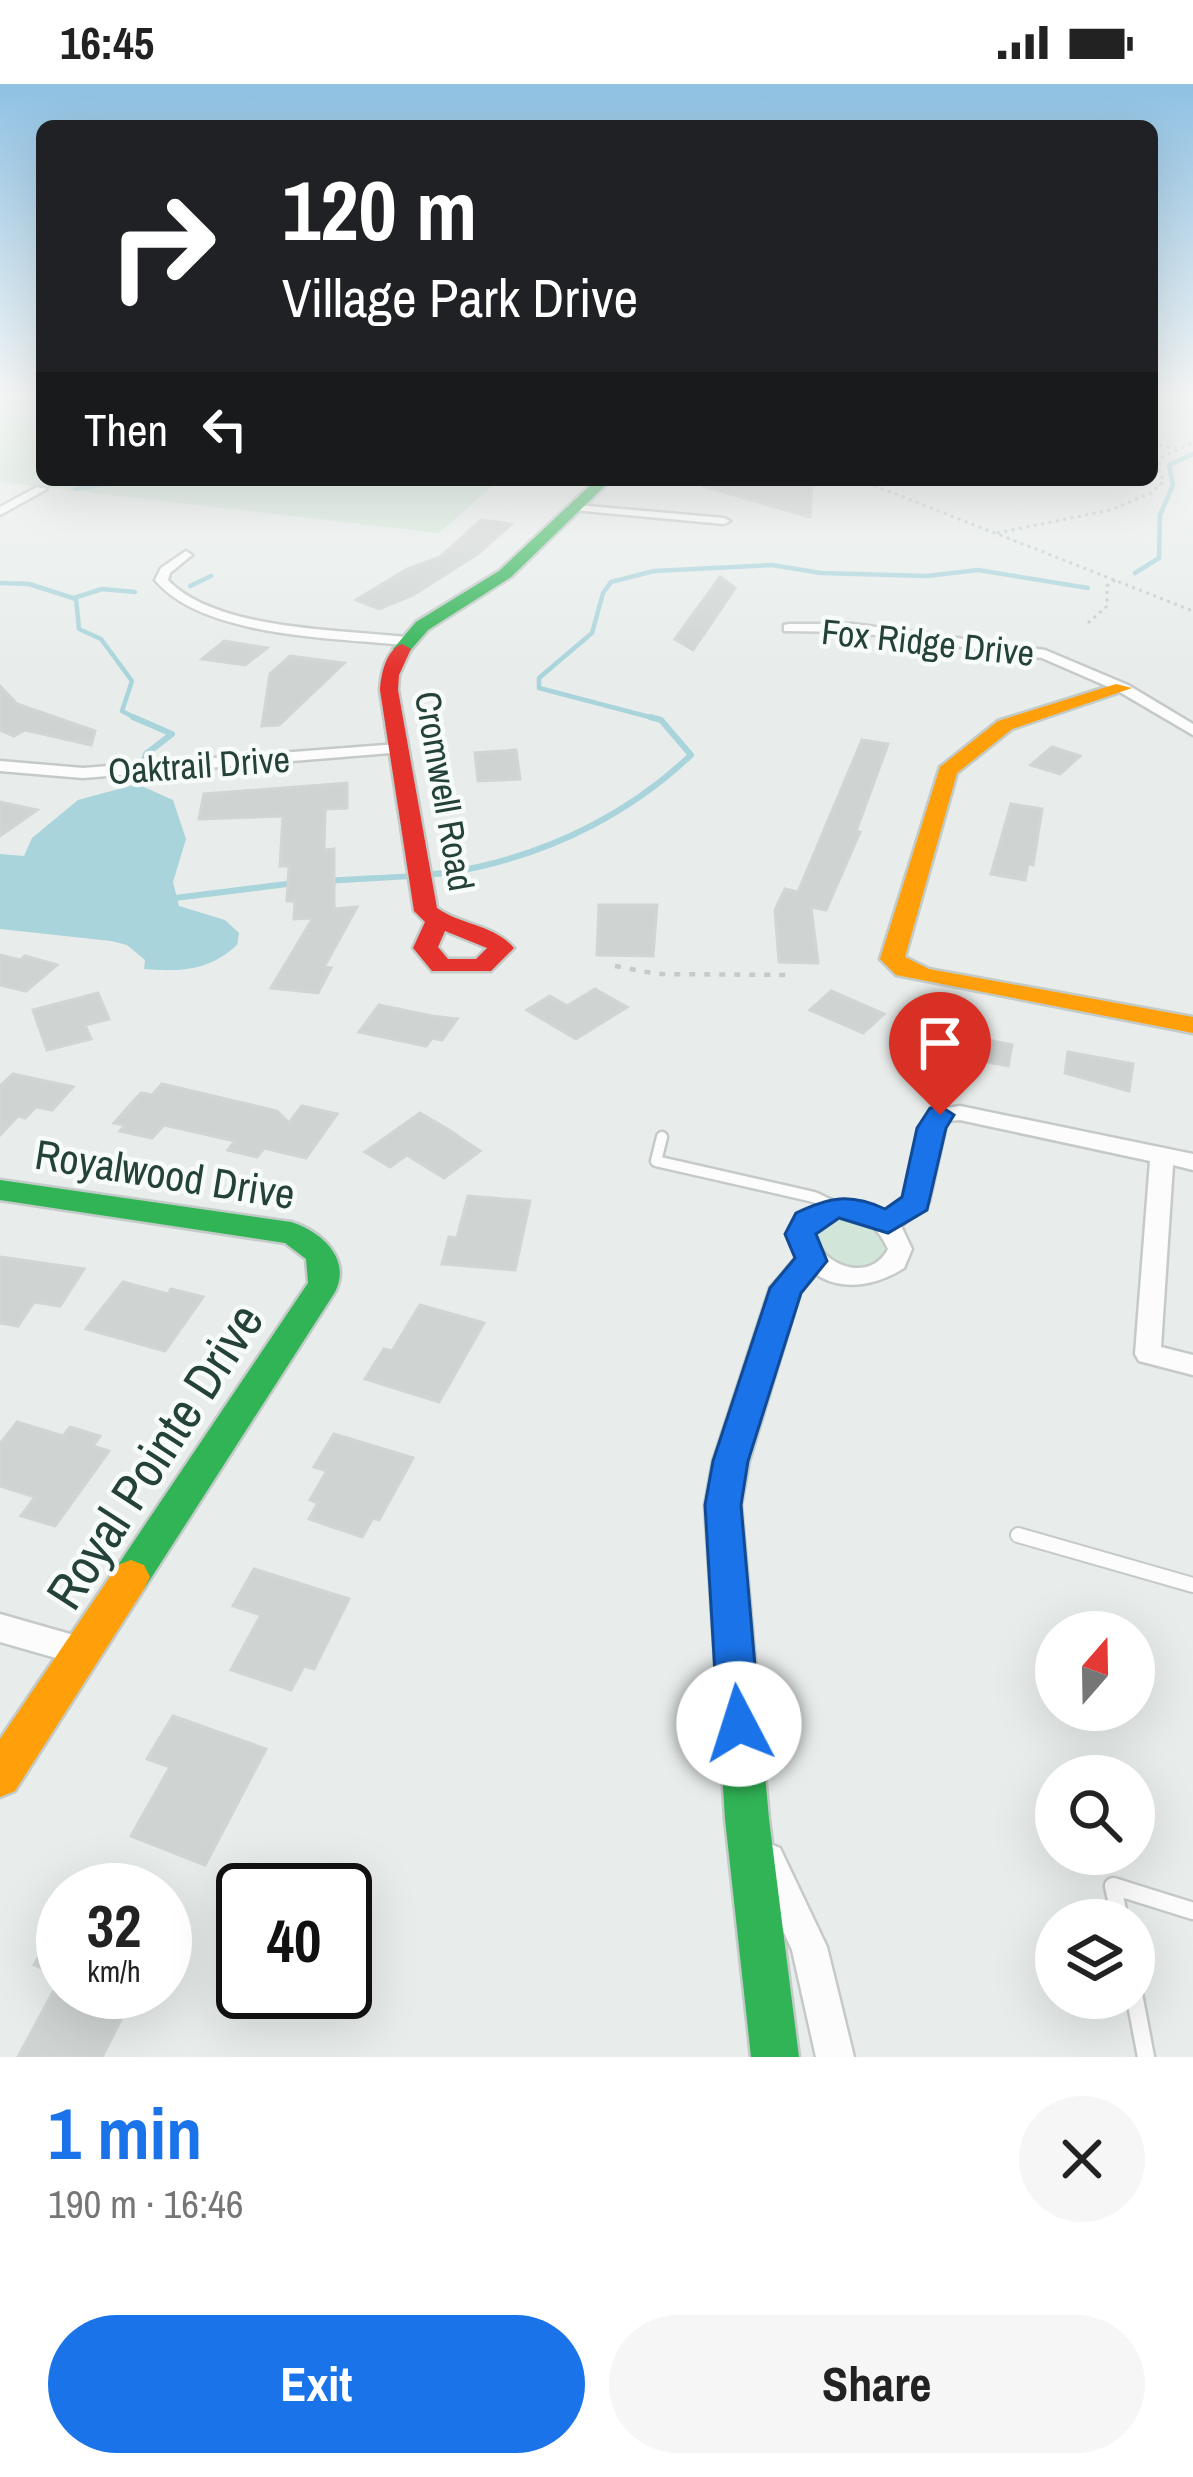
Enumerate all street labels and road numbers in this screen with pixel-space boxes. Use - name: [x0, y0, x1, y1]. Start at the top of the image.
- street label: Fox Ridge Drive: [819, 607, 1037, 677]
- street label: Cromwell Road: [404, 687, 486, 895]
- street label: Oaktrail Drive: [107, 735, 291, 795]
- street label: Royalwood Drive: [31, 1126, 299, 1222]
- street label: Royal Pointe Drive: [29, 1290, 279, 1622]

